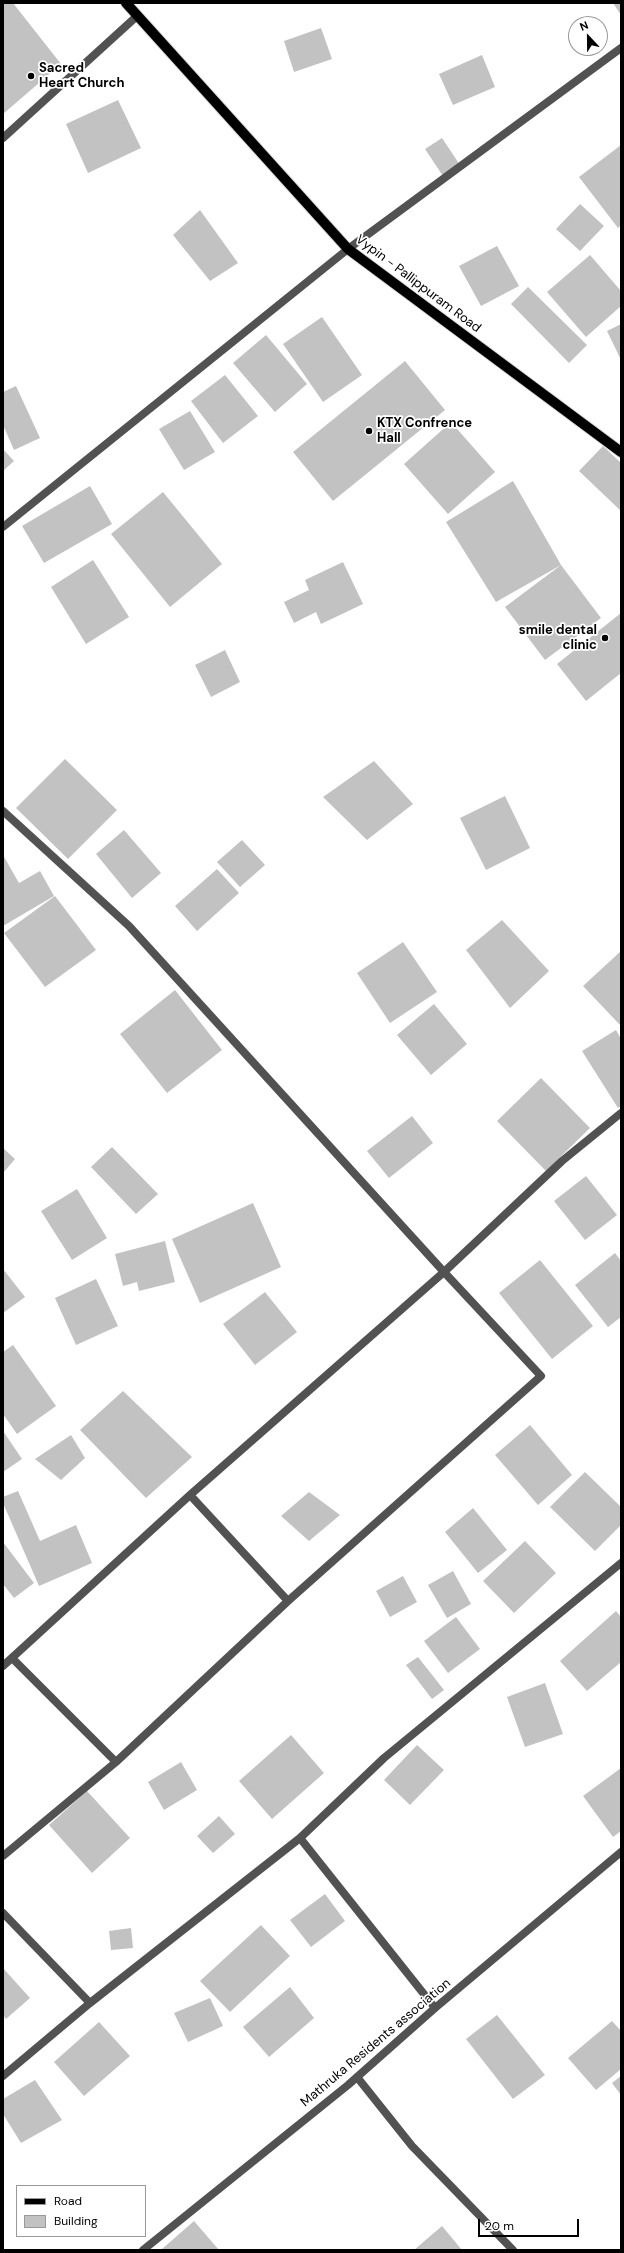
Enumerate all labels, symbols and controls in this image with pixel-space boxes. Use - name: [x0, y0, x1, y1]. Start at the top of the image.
- north arrow: [568, 16, 608, 56]
- text: N: [578, 18, 590, 34]
- place label: Sacred Heart Church: [39, 61, 125, 92]
- marker: Sacred Heart Church: [26, 71, 36, 81]
- street label: Vypin - Pallippuram Road: [352, 232, 484, 336]
- place label: KTX Confrence Hall: [377, 416, 472, 447]
- marker: KTX Confrence Hall: [364, 426, 374, 436]
- place label: smile dental clinic: [519, 623, 597, 654]
- marker: smile dental clinic: [600, 633, 610, 643]
- street label: Mathruka Residents association: [298, 1976, 454, 2110]
- legend: [16, 2185, 146, 2237]
- text: Road: [54, 2193, 82, 2209]
- scale bar: [480, 2211, 581, 2237]
- text: Building: [54, 2213, 98, 2229]
- text: 20 m: [485, 2218, 514, 2234]

